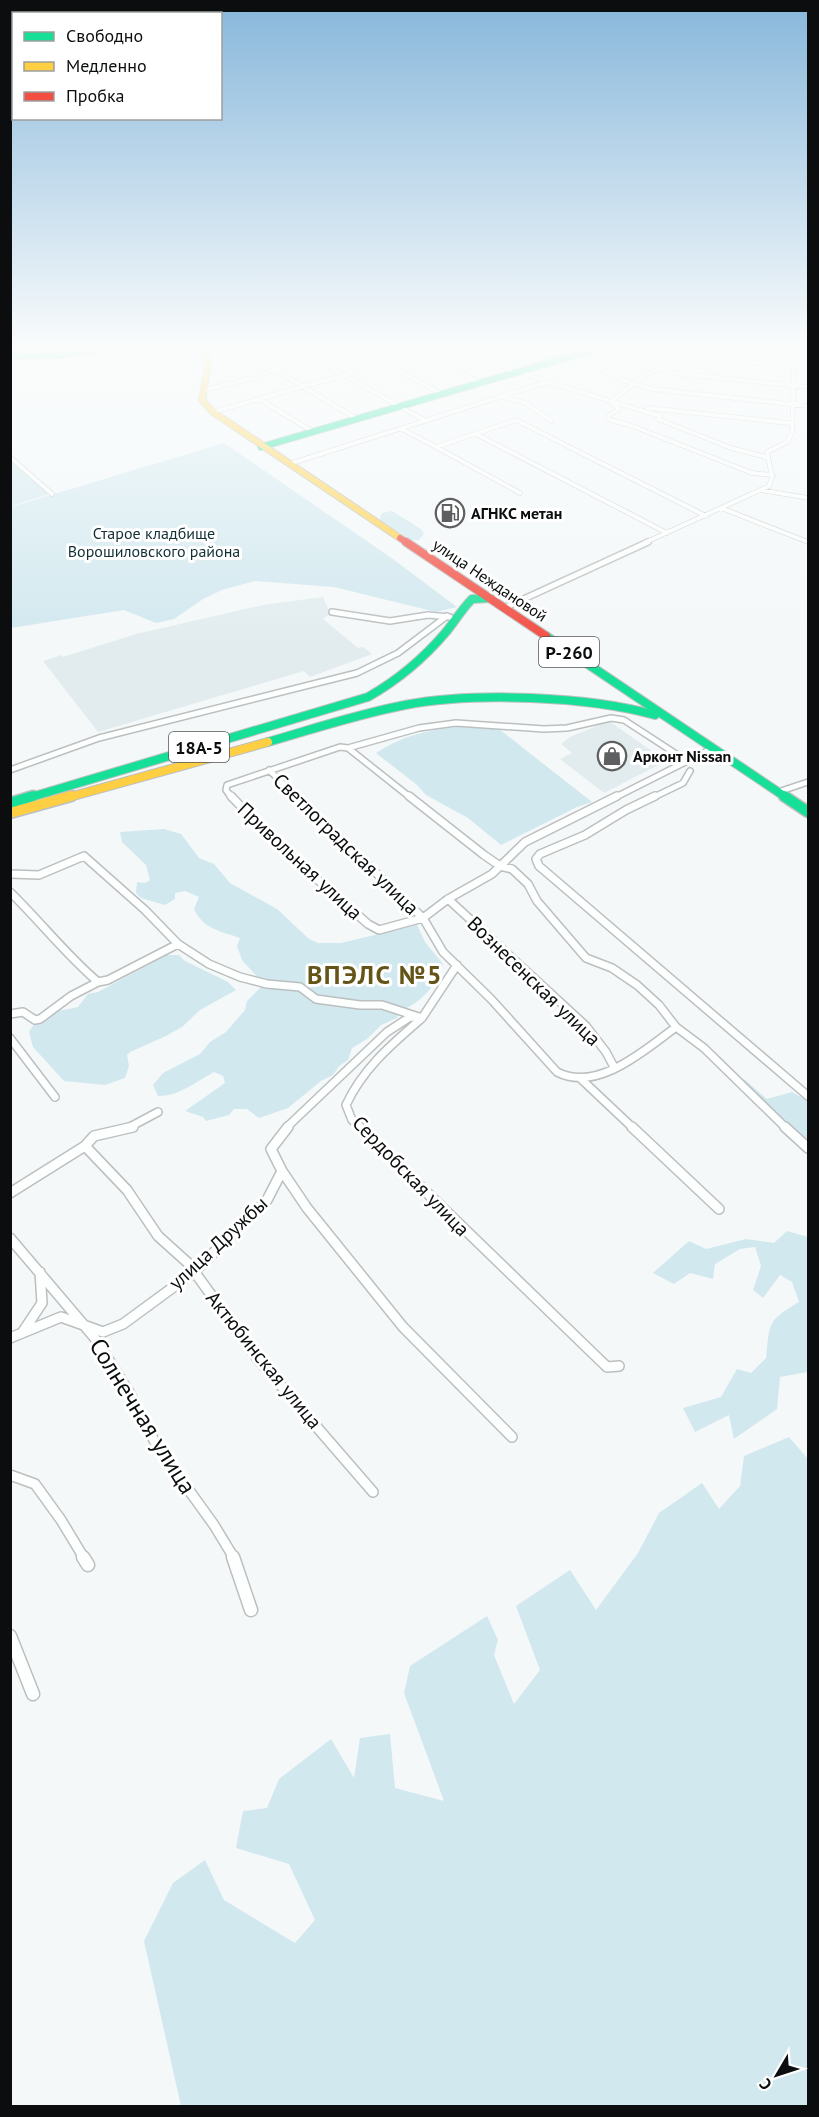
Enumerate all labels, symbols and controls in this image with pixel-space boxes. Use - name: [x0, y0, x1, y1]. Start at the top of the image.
- legend: [12, 12, 222, 120]
- text: Свободно: [66, 24, 143, 47]
- text: Медленно: [66, 54, 147, 77]
- text: Пробка: [66, 84, 124, 107]
- fuel station icon: АГНКС метан: [434, 497, 466, 529]
- place label: АГНКС метан: [471, 503, 562, 523]
- park label: Старое кладбище Ворошиловского района: [68, 523, 240, 561]
- street label: улица Неждановой: [429, 534, 551, 626]
- road number: Р-260: [539, 637, 599, 667]
- road number: 18А-5: [169, 732, 229, 762]
- shop icon: Арконт Nissan: [596, 740, 628, 772]
- place label: Арконт Nissan: [633, 746, 731, 766]
- street label: Светлоградская улица: [268, 768, 424, 920]
- street label: Привольная улица: [232, 796, 368, 926]
- street label: Вознесенская улица: [462, 911, 606, 1051]
- district label: ВПЭЛС №5: [307, 958, 443, 991]
- street label: Сердобская улица: [347, 1110, 475, 1242]
- street label: улица Дружбы: [163, 1190, 273, 1296]
- street label: Актюбинская улица: [200, 1286, 328, 1434]
- street label: Солнечная улица: [83, 1332, 203, 1500]
- north arrow: [747, 2045, 807, 2105]
- text: С: [755, 2075, 776, 2094]

